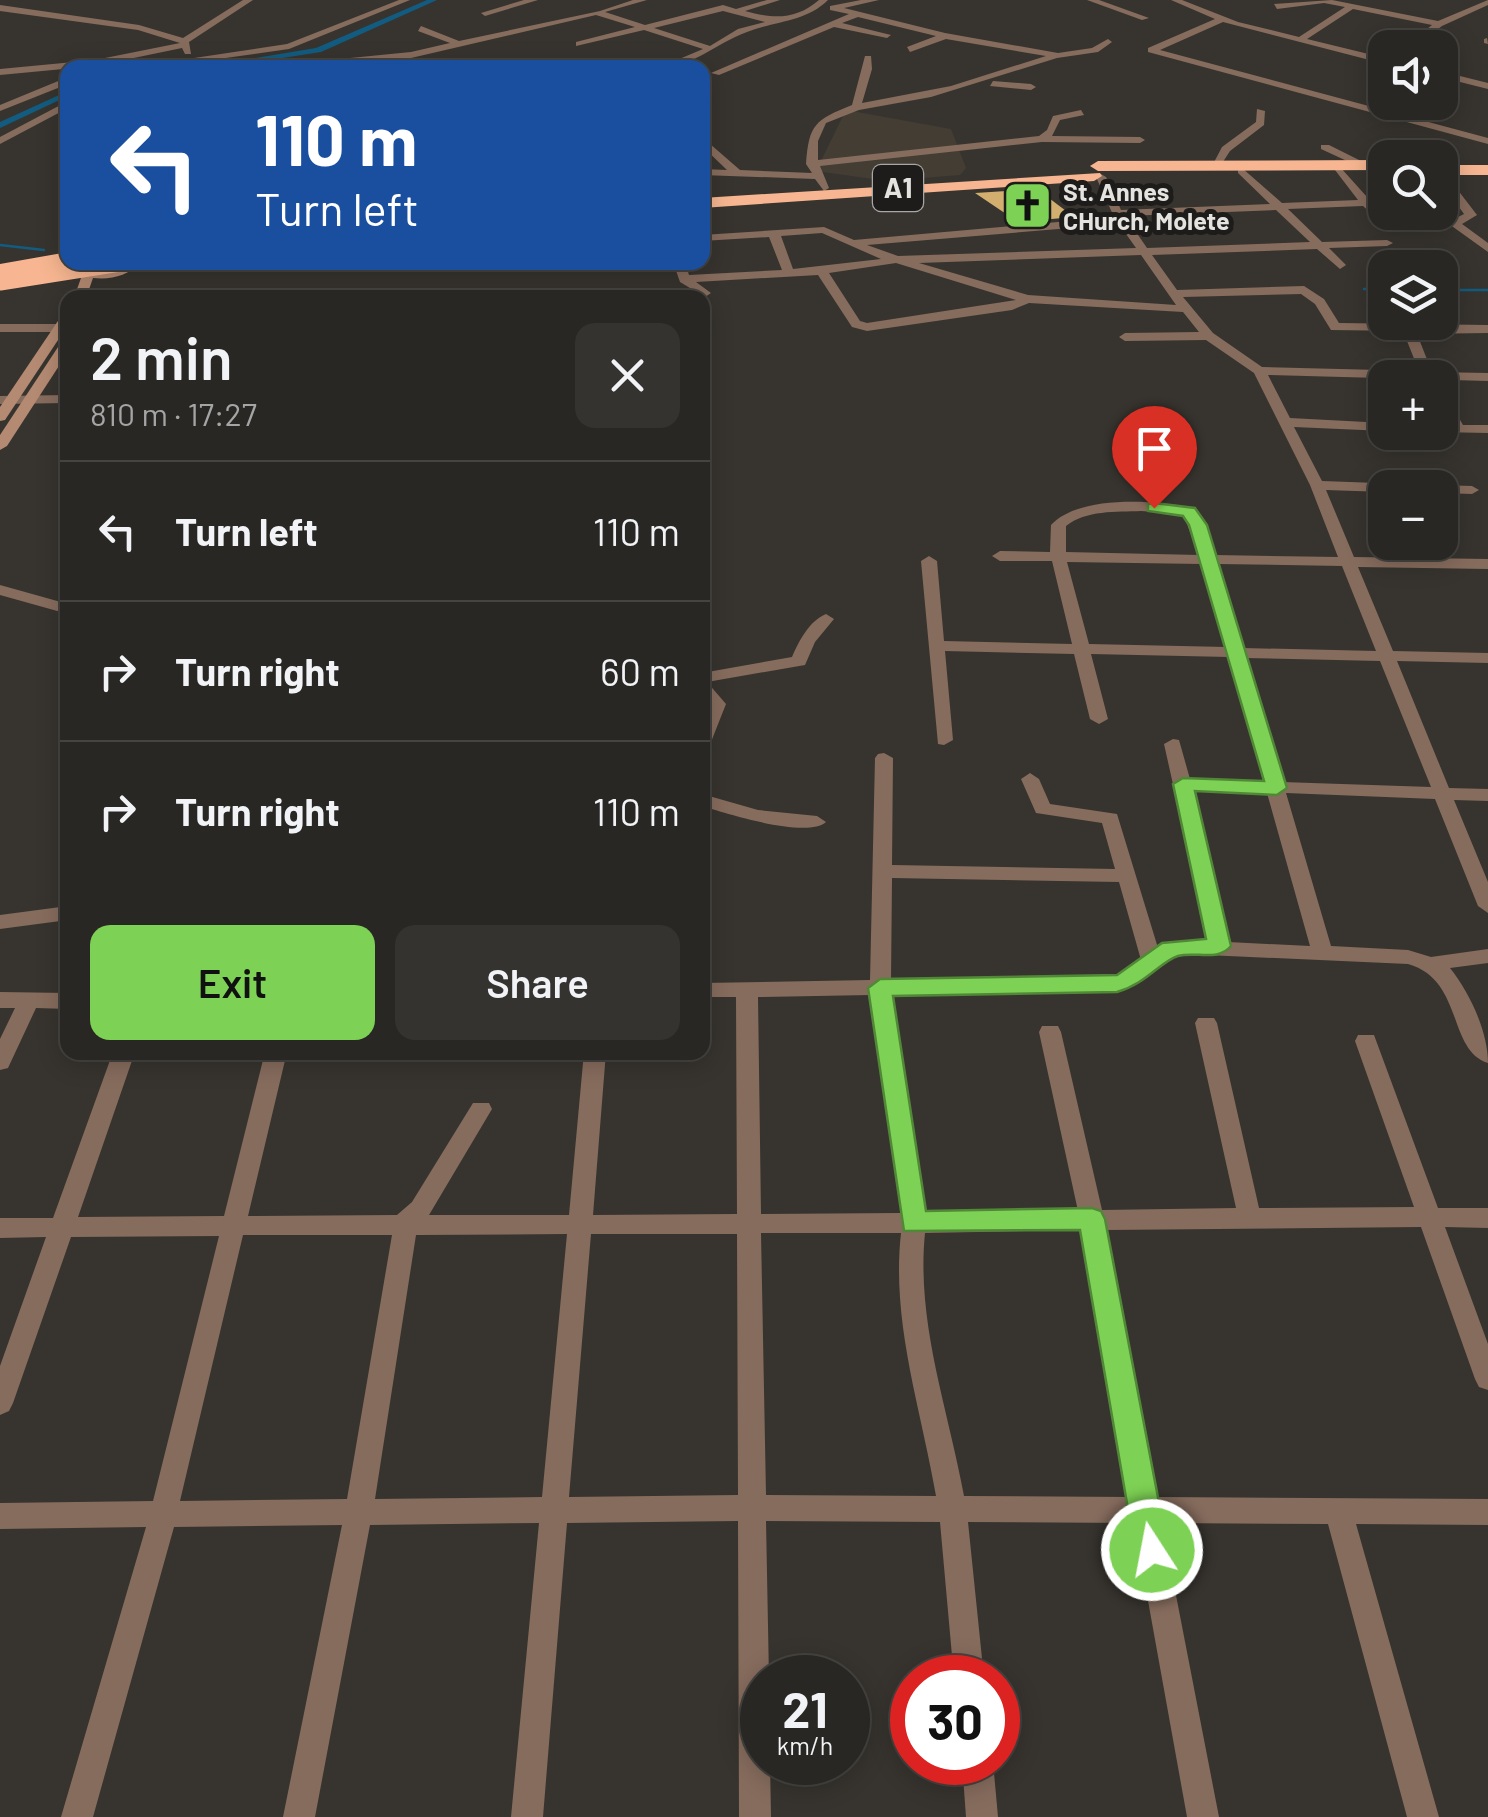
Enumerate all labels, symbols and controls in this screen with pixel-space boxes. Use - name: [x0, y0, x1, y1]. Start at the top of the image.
- map controls: [1368, 30, 1458, 560]
- button: sound: [1368, 30, 1458, 120]
- text: 110 m: [255, 96, 417, 180]
- icon: left: [90, 100, 220, 230]
- button: search: [1368, 140, 1458, 230]
- road number: A1: [873, 165, 923, 211]
- place label: St. Annes CHurch, Molete: [1063, 176, 1230, 235]
- church icon: St. Annes CHurch, Molete: [1002, 180, 1054, 232]
- text: Turn left: [255, 181, 419, 235]
- button: layers: [1368, 250, 1458, 340]
- text: 2 min: [90, 320, 233, 392]
- button: close: [575, 323, 680, 428]
- button: +: [1368, 360, 1458, 450]
- text: 810 m · 17:27: [90, 394, 257, 432]
- pin: [1112, 406, 1197, 509]
- icon: arrive: [1127, 421, 1182, 476]
- button: −: [1368, 470, 1458, 560]
- icon: left: [90, 504, 145, 559]
- text: Turn left: [175, 508, 318, 554]
- text: 110 m: [593, 508, 680, 554]
- icon: right: [90, 644, 145, 699]
- text: Turn right: [175, 648, 340, 694]
- text: 60 m: [600, 648, 680, 694]
- icon: right: [90, 784, 145, 839]
- text: Turn right: [175, 788, 340, 834]
- text: 110 m: [593, 788, 680, 834]
- button: Exit: [90, 925, 375, 1040]
- button: Share: [395, 925, 680, 1040]
- position arrow: [1100, 1498, 1204, 1602]
- speed limit sign: 30: [890, 1655, 1020, 1785]
- text: 21: [782, 1678, 828, 1738]
- text: km/h: [777, 1730, 833, 1760]

